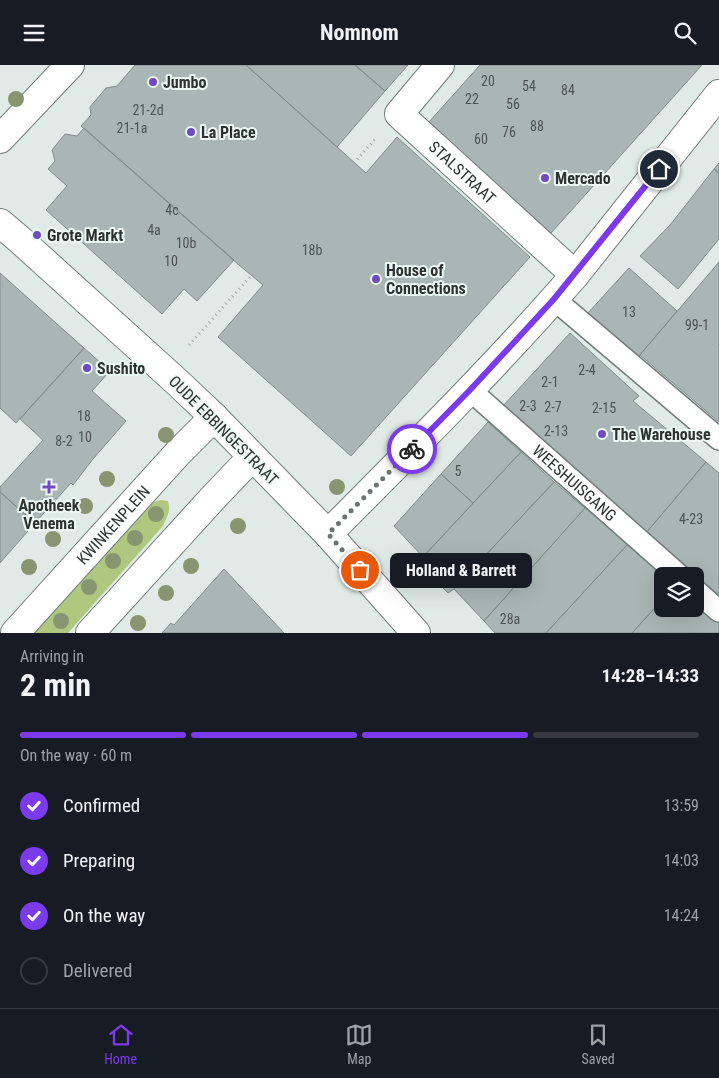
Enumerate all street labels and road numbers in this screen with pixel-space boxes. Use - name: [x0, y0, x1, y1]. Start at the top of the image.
- street label: STALSTRAAT: [425, 137, 500, 208]
- street label: OUDE EBBINGESTRAAT: [165, 372, 282, 489]
- street label: WEESHUISGANG: [529, 441, 620, 525]
- street label: KWINKENPLEIN: [73, 482, 154, 568]

